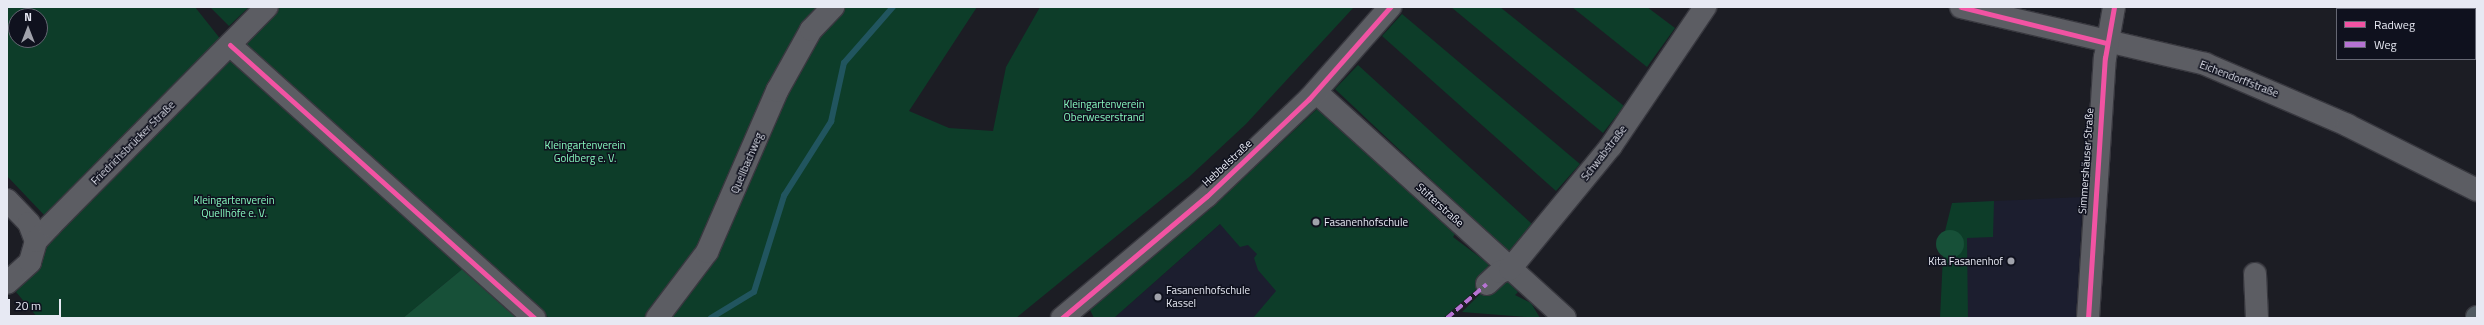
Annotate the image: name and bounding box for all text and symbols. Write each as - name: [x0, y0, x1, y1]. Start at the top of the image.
- north arrow: [8, 8, 48, 48]
- legend: [2336, 8, 2476, 60]
- text: N: [24, 9, 32, 25]
- text: Radweg: [2374, 15, 2415, 34]
- text: Weg: [2374, 35, 2397, 54]
- street label: Eichendorffstraße: [2198, 58, 2280, 100]
- street label: Friedrichsbrücker Straße: [88, 98, 178, 188]
- park label: Kleingartenverein Oberweserstrand: [1063, 98, 1145, 124]
- street label: Simmershäuser Straße: [2076, 108, 2096, 214]
- street label: Schwabstraße: [1578, 123, 1630, 183]
- street label: Quellbachweg: [728, 130, 766, 196]
- street label: Hebbelstraße: [1200, 137, 1254, 189]
- park label: Kleingartenverein Goldberg e. V.: [544, 139, 626, 165]
- street label: Stifterstraße: [1414, 180, 1466, 230]
- park label: Kleingartenverein Quellhöfe e. V.: [193, 194, 275, 220]
- place label: Fasanenhofschule: [1324, 215, 1408, 229]
- marker: Fasanenhofschule: [1311, 217, 1321, 227]
- place label: Kita Fasanenhof: [1928, 254, 2003, 268]
- marker: Kita Fasanenhof: [2006, 256, 2016, 266]
- place label: Fasanenhofschule Kassel: [1166, 284, 1250, 310]
- scale bar: [10, 291, 63, 317]
- marker: Fasanenhofschule Kassel: [1153, 292, 1163, 302]
- text: 20 m: [15, 296, 41, 315]

